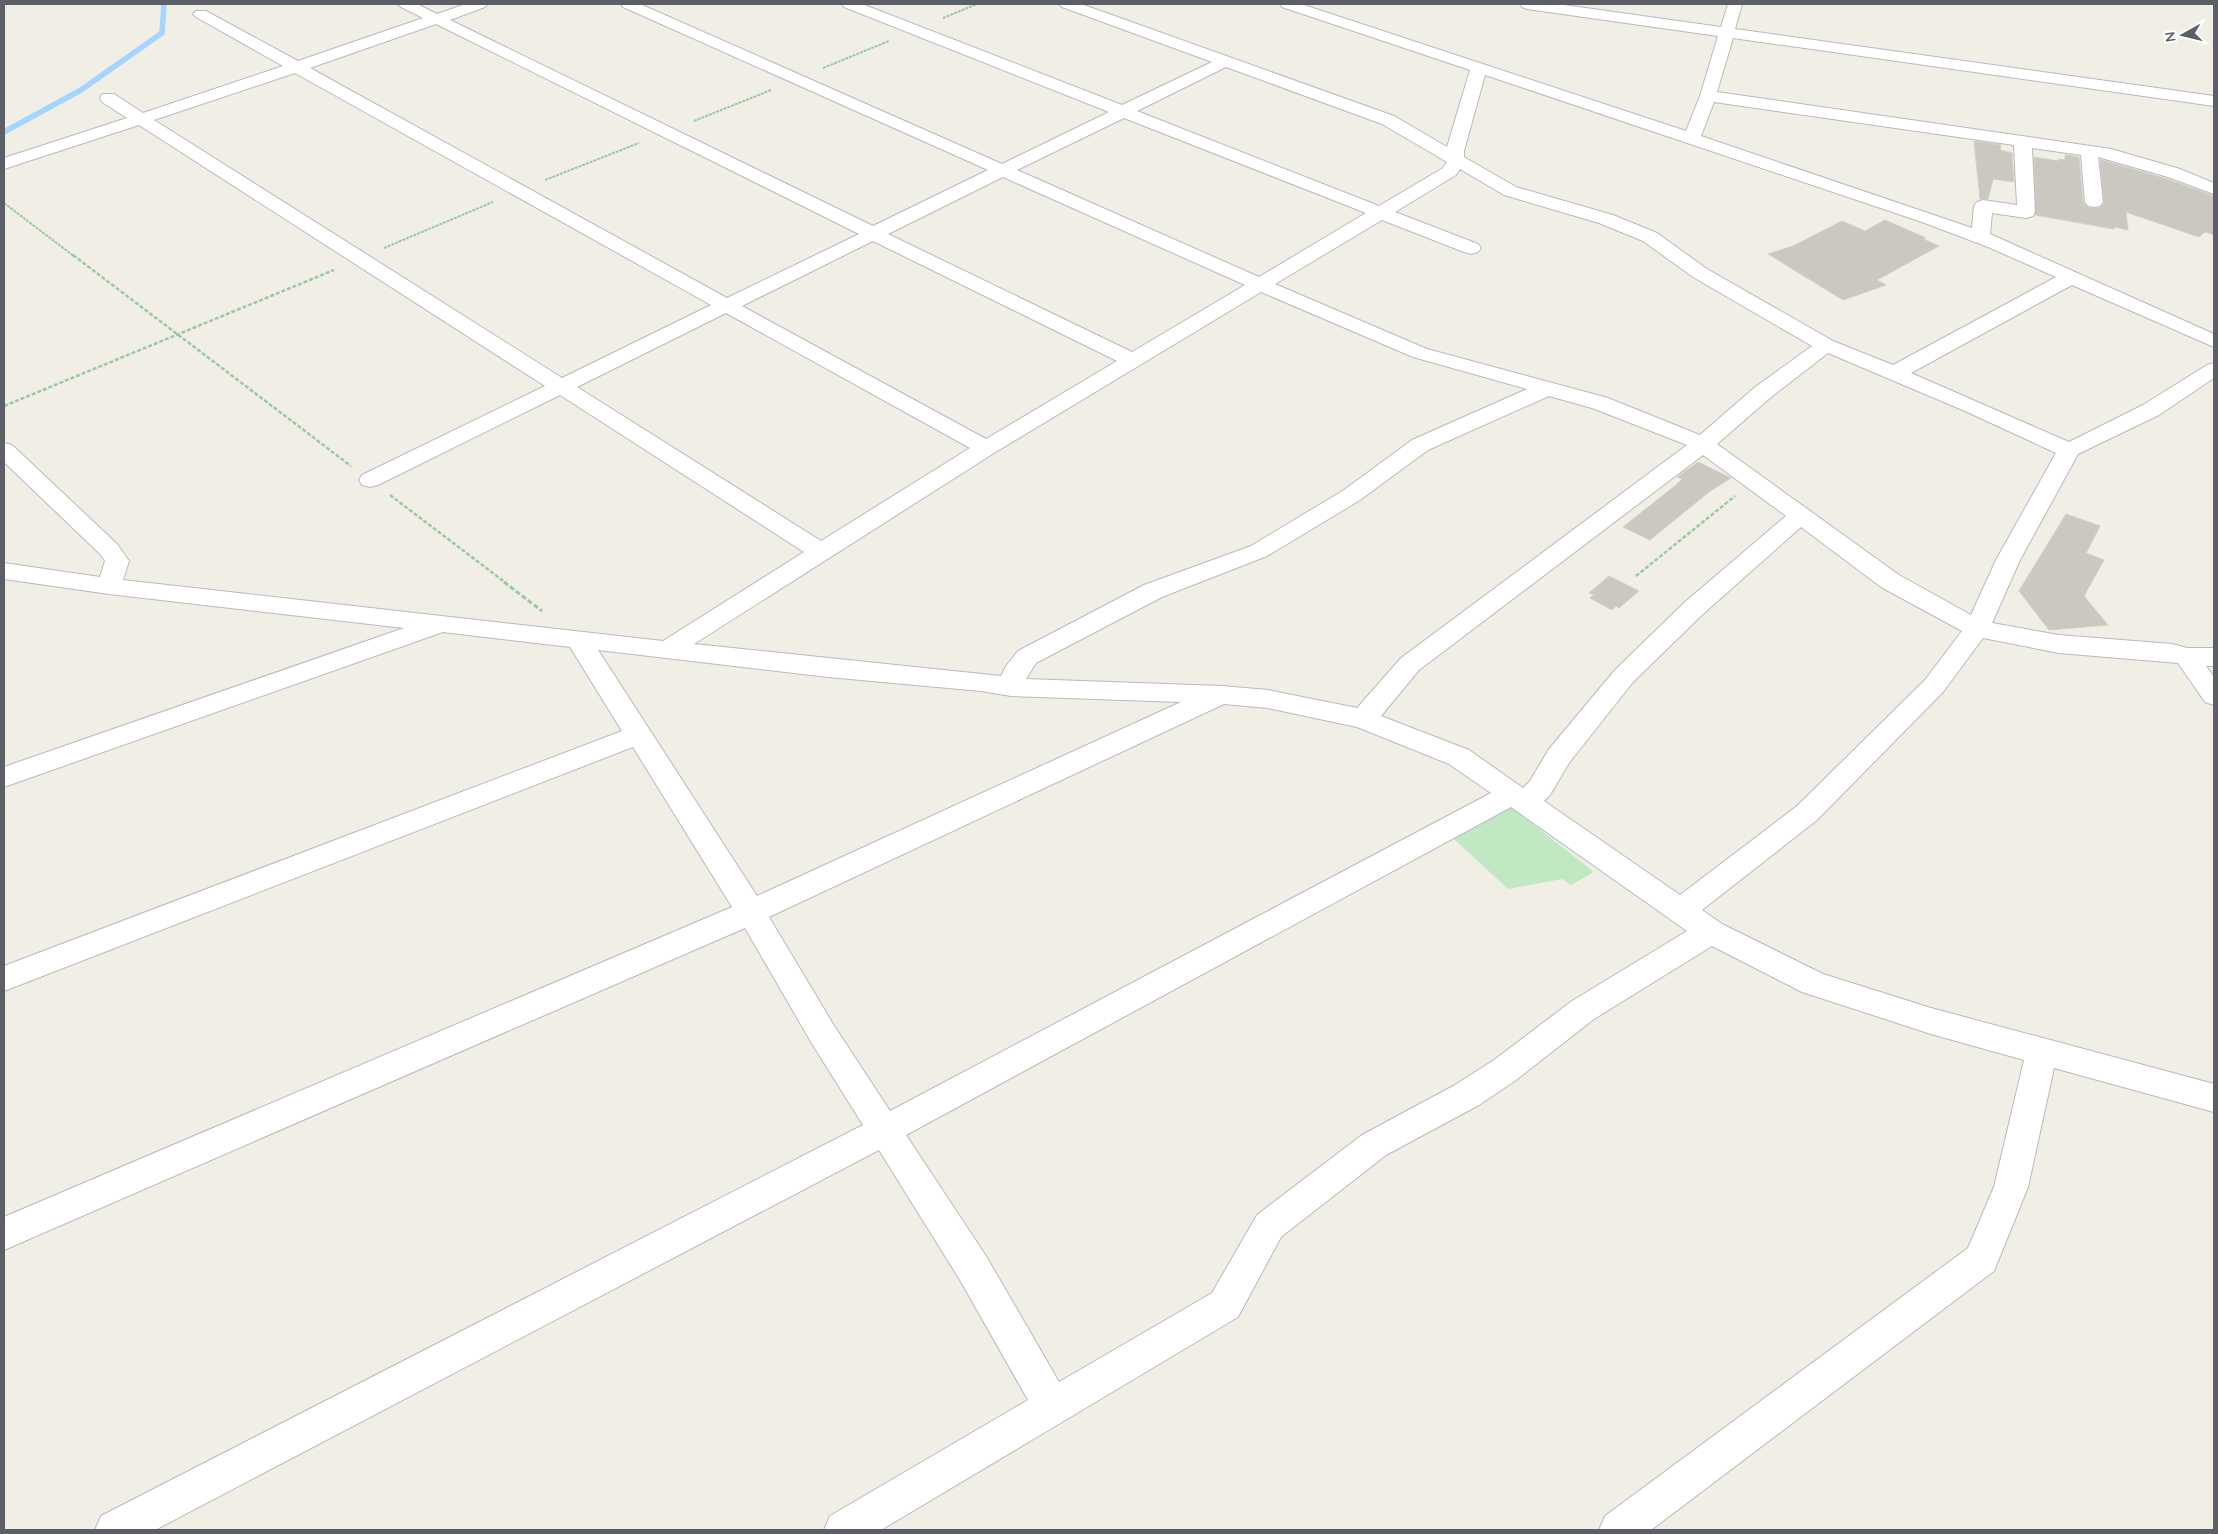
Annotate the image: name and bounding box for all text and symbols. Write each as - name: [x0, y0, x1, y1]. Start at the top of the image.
- north arrow: [2158, 10, 2208, 60]
- text: N: [2160, 30, 2180, 43]

